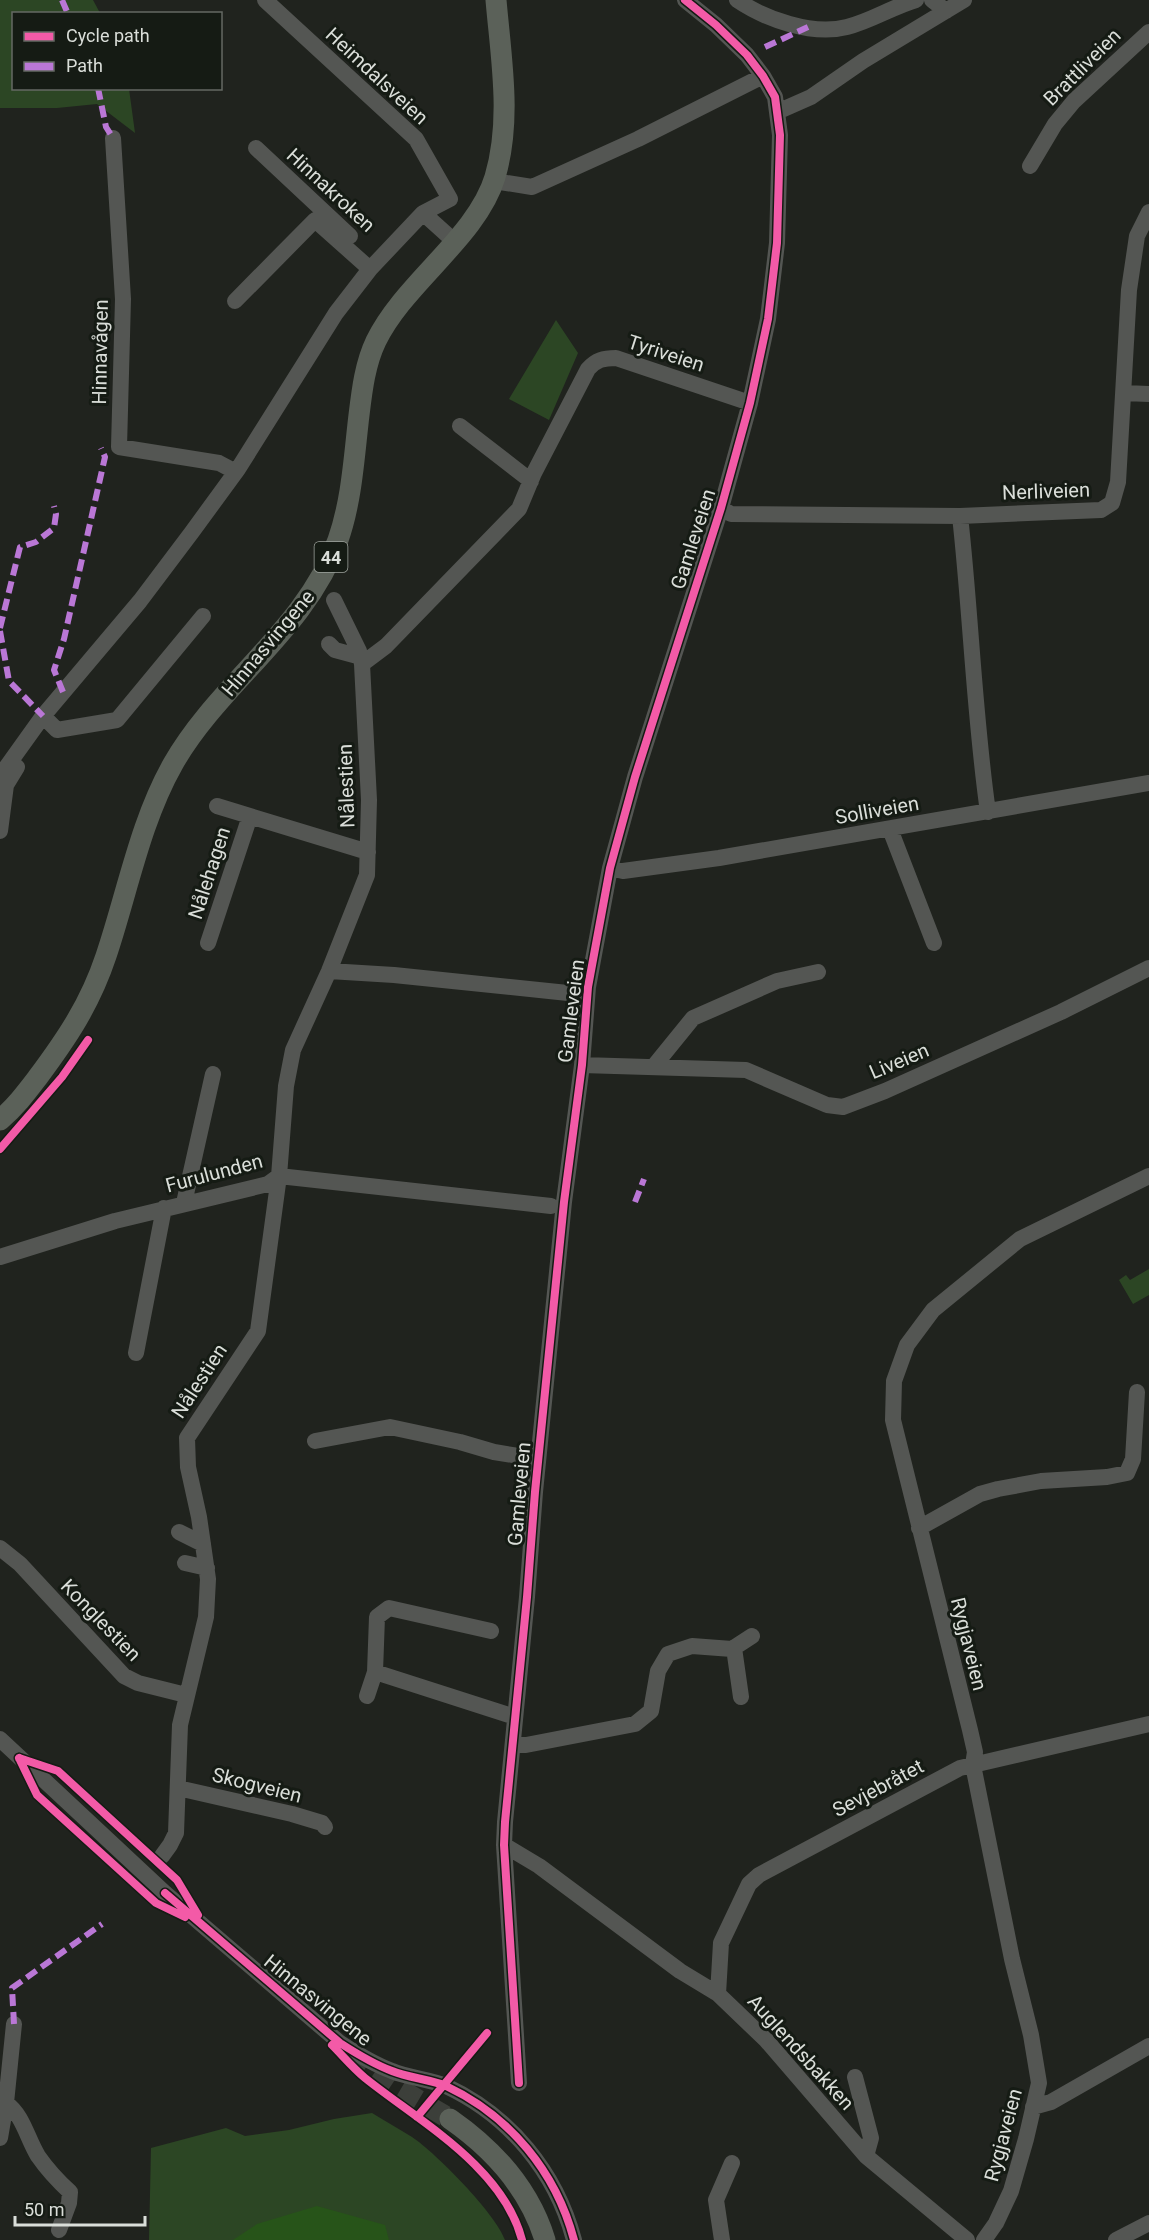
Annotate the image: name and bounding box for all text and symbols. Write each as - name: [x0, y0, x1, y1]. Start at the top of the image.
- legend: [12, 12, 222, 90]
- street label: Heimdalsveien: [321, 22, 433, 130]
- street label: Brattliveien: [1038, 23, 1126, 111]
- text: Cycle path: [66, 25, 150, 46]
- text: Path: [66, 55, 103, 76]
- street label: Hinnakroken: [282, 143, 380, 237]
- street label: Hinnavågen: [87, 299, 113, 405]
- street label: Tyriveien: [625, 329, 707, 377]
- street label: Nerliveien: [1002, 477, 1090, 505]
- street label: Gamleveien: [666, 486, 720, 592]
- road number: 44: [314, 542, 348, 572]
- street label: Hinnasvingene: [217, 585, 319, 701]
- street label: Nålestien: [333, 744, 359, 828]
- street label: Solliveien: [833, 791, 921, 829]
- street label: Nålehagen: [183, 824, 235, 922]
- street label: Gamleveien: [553, 958, 589, 1064]
- street label: Liveien: [866, 1038, 932, 1084]
- street label: Furulunden: [163, 1149, 265, 1197]
- street label: Nålestien: [166, 1339, 232, 1423]
- street label: Gamleveien: [503, 1441, 535, 1547]
- street label: Konglestien: [56, 1574, 146, 1666]
- street label: Rygjaveien: [946, 1595, 992, 1693]
- street label: Sevjebråtet: [828, 1754, 928, 1822]
- street label: Skogveien: [210, 1762, 304, 1808]
- street label: Hinnasvingene: [259, 1949, 377, 2051]
- street label: Auglendsbakken: [743, 1989, 859, 2115]
- street label: Rygjaveien: [979, 2086, 1027, 2184]
- scale bar: [15, 2189, 146, 2227]
- text: 50 m: [24, 2199, 64, 2220]

